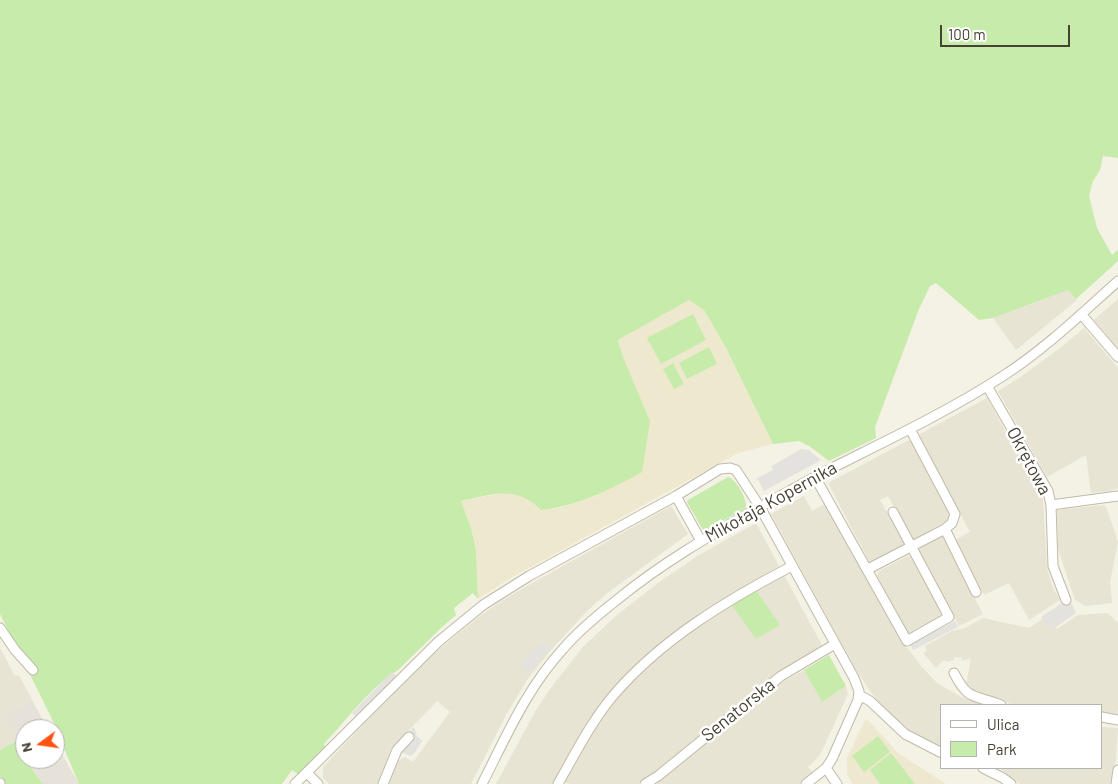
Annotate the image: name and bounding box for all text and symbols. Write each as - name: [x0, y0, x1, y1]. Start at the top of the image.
- scale bar: [943, 15, 1073, 47]
- text: 100 m: [948, 25, 986, 43]
- street label: Okrętowa: [1002, 423, 1056, 499]
- street label: Mikołaja Kopernika: [701, 457, 841, 547]
- street label: Senatorska: [697, 674, 779, 746]
- legend: [940, 704, 1103, 769]
- text: Ulica: [987, 715, 1019, 733]
- north arrow: [15, 719, 65, 769]
- text: Park: [987, 740, 1016, 758]
- text: N: [17, 741, 35, 754]

